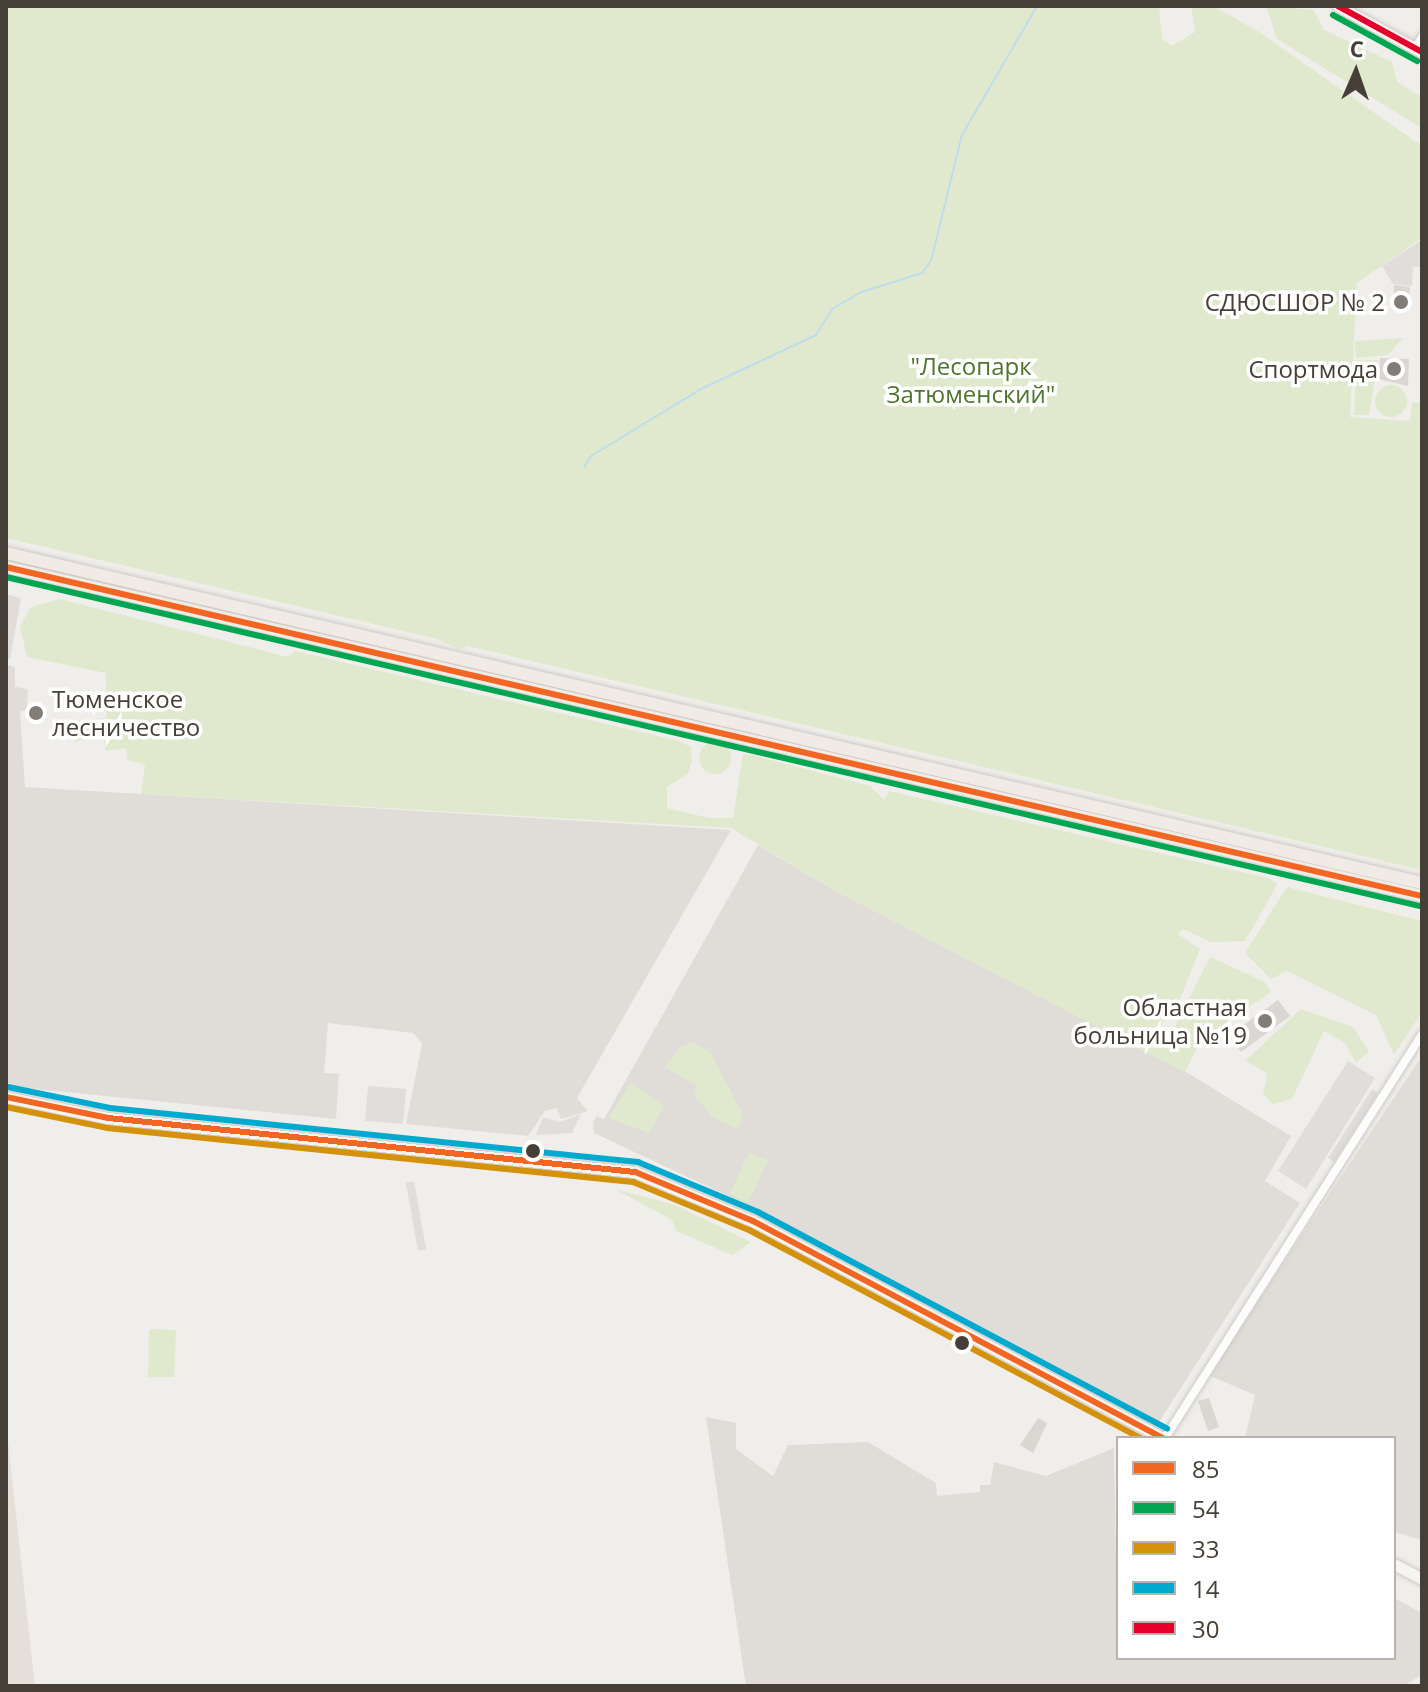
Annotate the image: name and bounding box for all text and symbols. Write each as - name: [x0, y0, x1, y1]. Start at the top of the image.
- north arrow: [1316, 32, 1396, 112]
- text: С: [1349, 33, 1364, 63]
- place label: СДЮСШОР № 2: [1205, 288, 1385, 316]
- marker: СДЮСШОР № 2: [1392, 293, 1410, 311]
- park label: "Лесопарк Затюменский": [887, 352, 1055, 408]
- place label: Спортмода: [1248, 355, 1378, 383]
- marker: Спортмода: [1385, 360, 1403, 378]
- place label: Тюменское лесничество: [52, 685, 200, 741]
- marker: Тюменское лесничество: [27, 704, 45, 722]
- place label: Областная больница №19: [1073, 993, 1247, 1049]
- marker: Областная больница №19: [1254, 1010, 1276, 1032]
- unlabelled marker: [525, 1143, 541, 1159]
- unlabelled marker: [954, 1335, 970, 1351]
- legend: [1116, 1436, 1396, 1660]
- text: 85: [1192, 1452, 1219, 1485]
- text: 54: [1192, 1492, 1219, 1525]
- text: 33: [1192, 1532, 1219, 1565]
- text: 14: [1192, 1572, 1219, 1605]
- text: 30: [1192, 1612, 1219, 1645]

